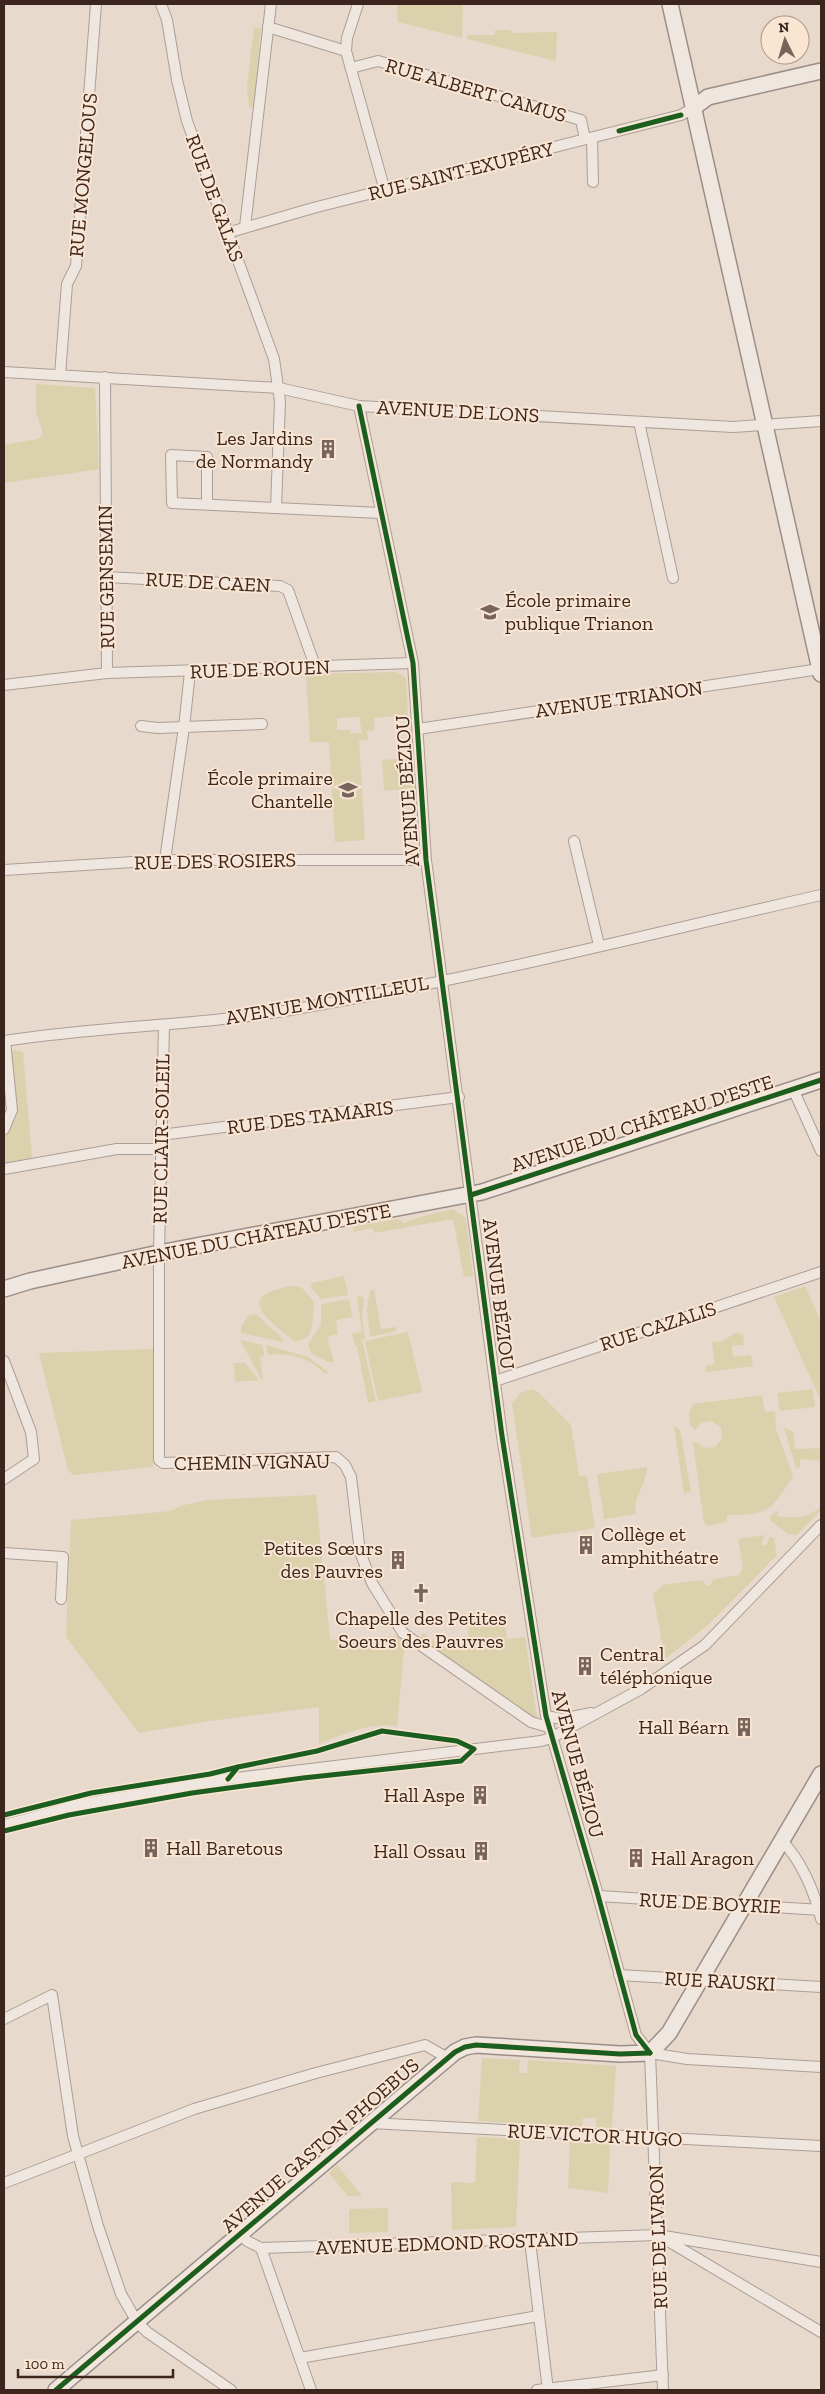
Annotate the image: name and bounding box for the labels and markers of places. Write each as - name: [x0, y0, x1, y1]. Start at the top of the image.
- place label: Les Jardins de Normandy: [196, 426, 314, 473]
- building icon: Les Jardins de Normandy: [317, 438, 339, 460]
- place label: École primaire publique Trianon: [505, 588, 654, 635]
- school or university icon: École primaire publique Trianon: [479, 601, 501, 623]
- place label: École primaire Chantelle: [207, 766, 333, 813]
- school or university icon: École primaire Chantelle: [337, 779, 359, 801]
- place label: Collège et amphithéatre: [601, 1522, 719, 1569]
- building icon: Collège et amphithéatre: [575, 1534, 597, 1556]
- place label: Petites Sœurs des Pauvres: [264, 1536, 383, 1583]
- building icon: Petites Sœurs des Pauvres: [387, 1549, 409, 1571]
- church icon: Chapelle des Petites Soeurs des Pauvres: [410, 1582, 432, 1604]
- place label: Chapelle des Petites Soeurs des Pauvres: [335, 1606, 507, 1653]
- place label: Central téléphonique: [600, 1642, 712, 1689]
- building icon: Central téléphonique: [574, 1655, 596, 1677]
- place label: Hall Béarn: [638, 1715, 730, 1739]
- building icon: Hall Béarn: [733, 1716, 755, 1738]
- place label: Hall Aspe: [384, 1783, 465, 1807]
- building icon: Hall Aspe: [469, 1784, 491, 1806]
- place label: Hall Baretous: [166, 1836, 283, 1860]
- building icon: Hall Baretous: [140, 1837, 162, 1859]
- place label: Hall Ossau: [373, 1839, 466, 1863]
- building icon: Hall Ossau: [470, 1840, 492, 1862]
- place label: Hall Aragon: [651, 1846, 754, 1870]
- building icon: Hall Aragon: [625, 1847, 647, 1869]

